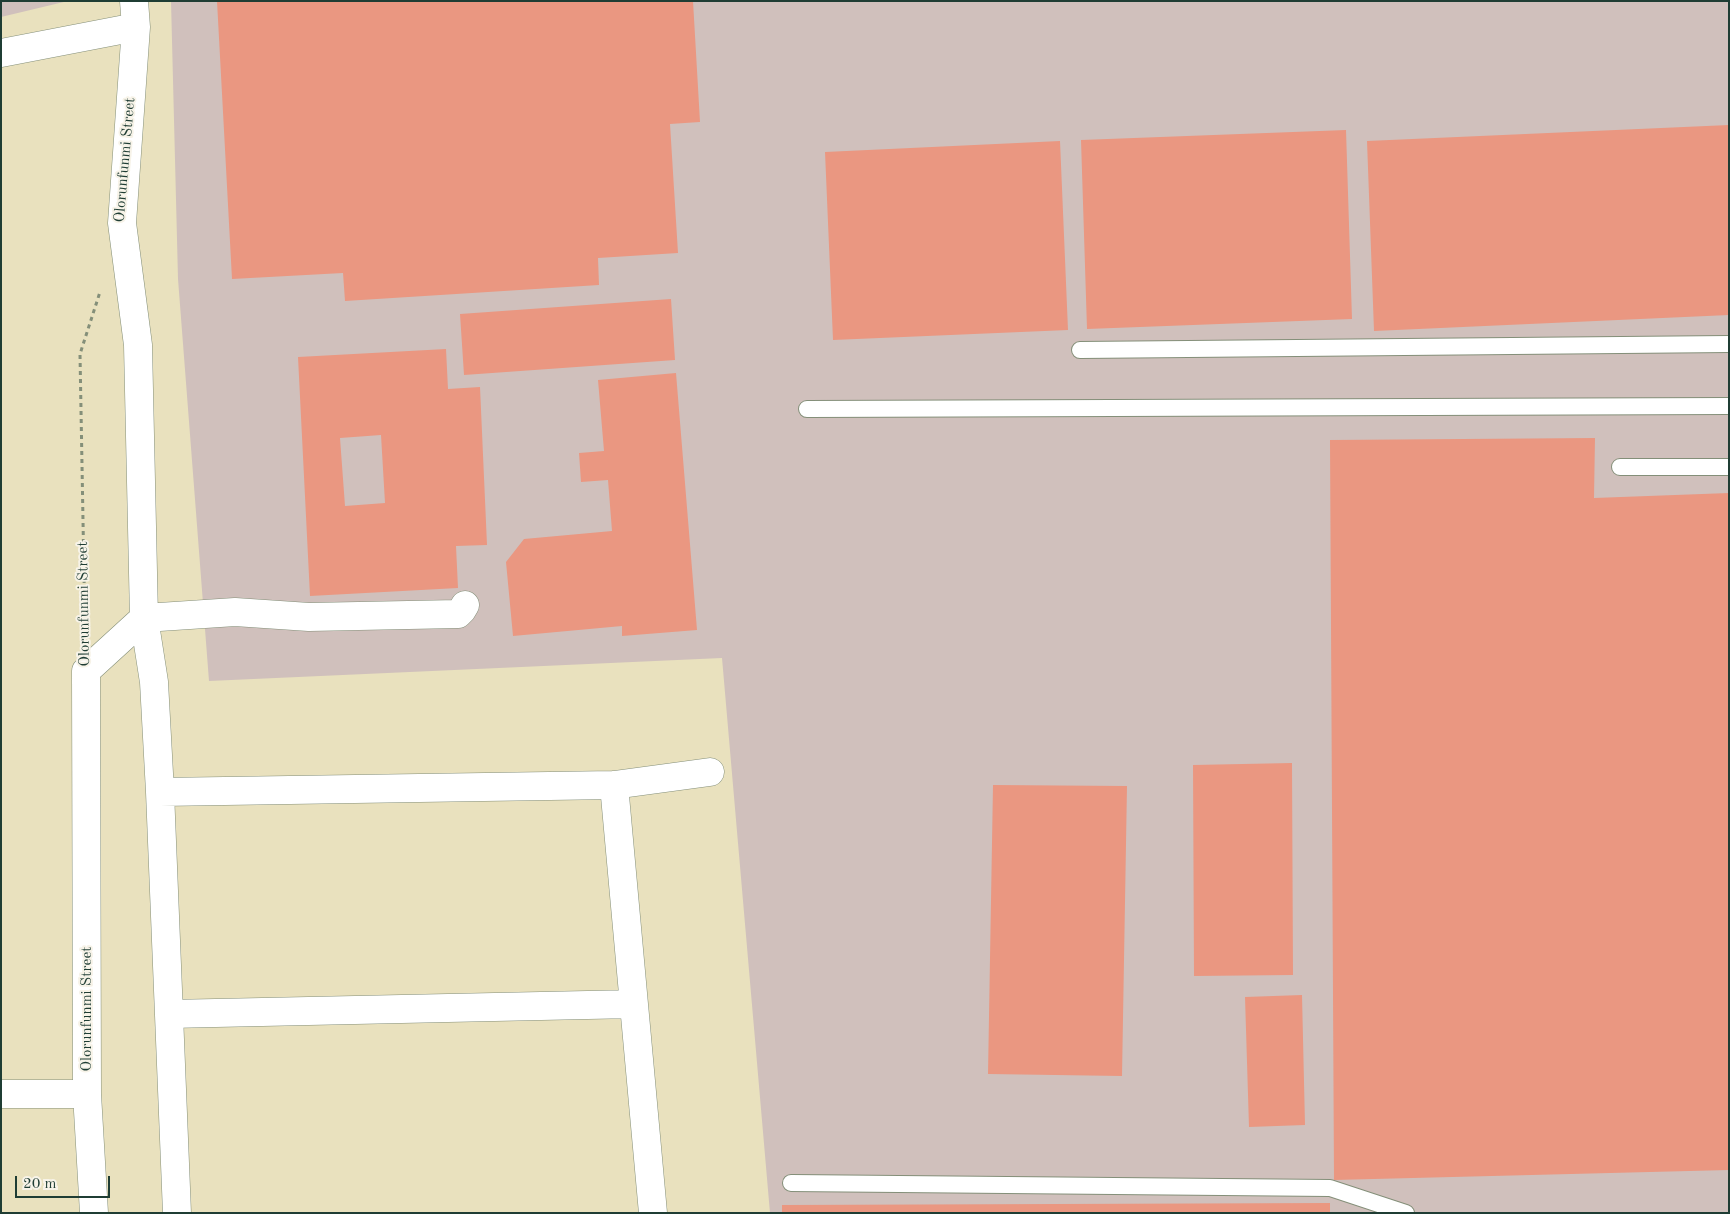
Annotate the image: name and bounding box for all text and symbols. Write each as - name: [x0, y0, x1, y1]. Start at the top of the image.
- street label: Olorunfunmi Street: [111, 97, 139, 223]
- street label: Olorunfunmi Street: [74, 541, 94, 667]
- street label: Olorunfunmi Street: [78, 946, 96, 1072]
- scale bar: [18, 1166, 112, 1198]
- text: 20 m: [23, 1177, 57, 1192]

